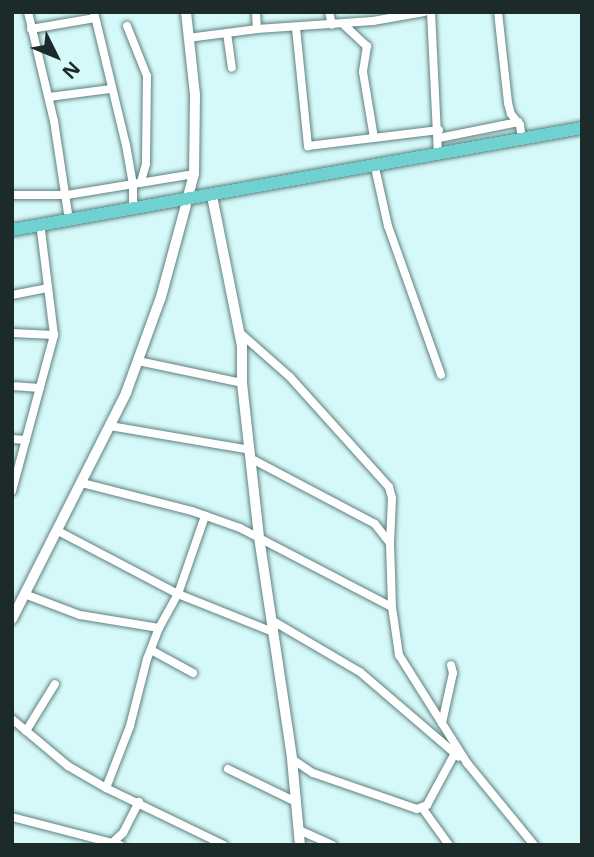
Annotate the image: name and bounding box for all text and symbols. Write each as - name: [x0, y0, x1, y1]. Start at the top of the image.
- north arrow: [21, 21, 91, 91]
- text: N: [57, 56, 86, 85]

